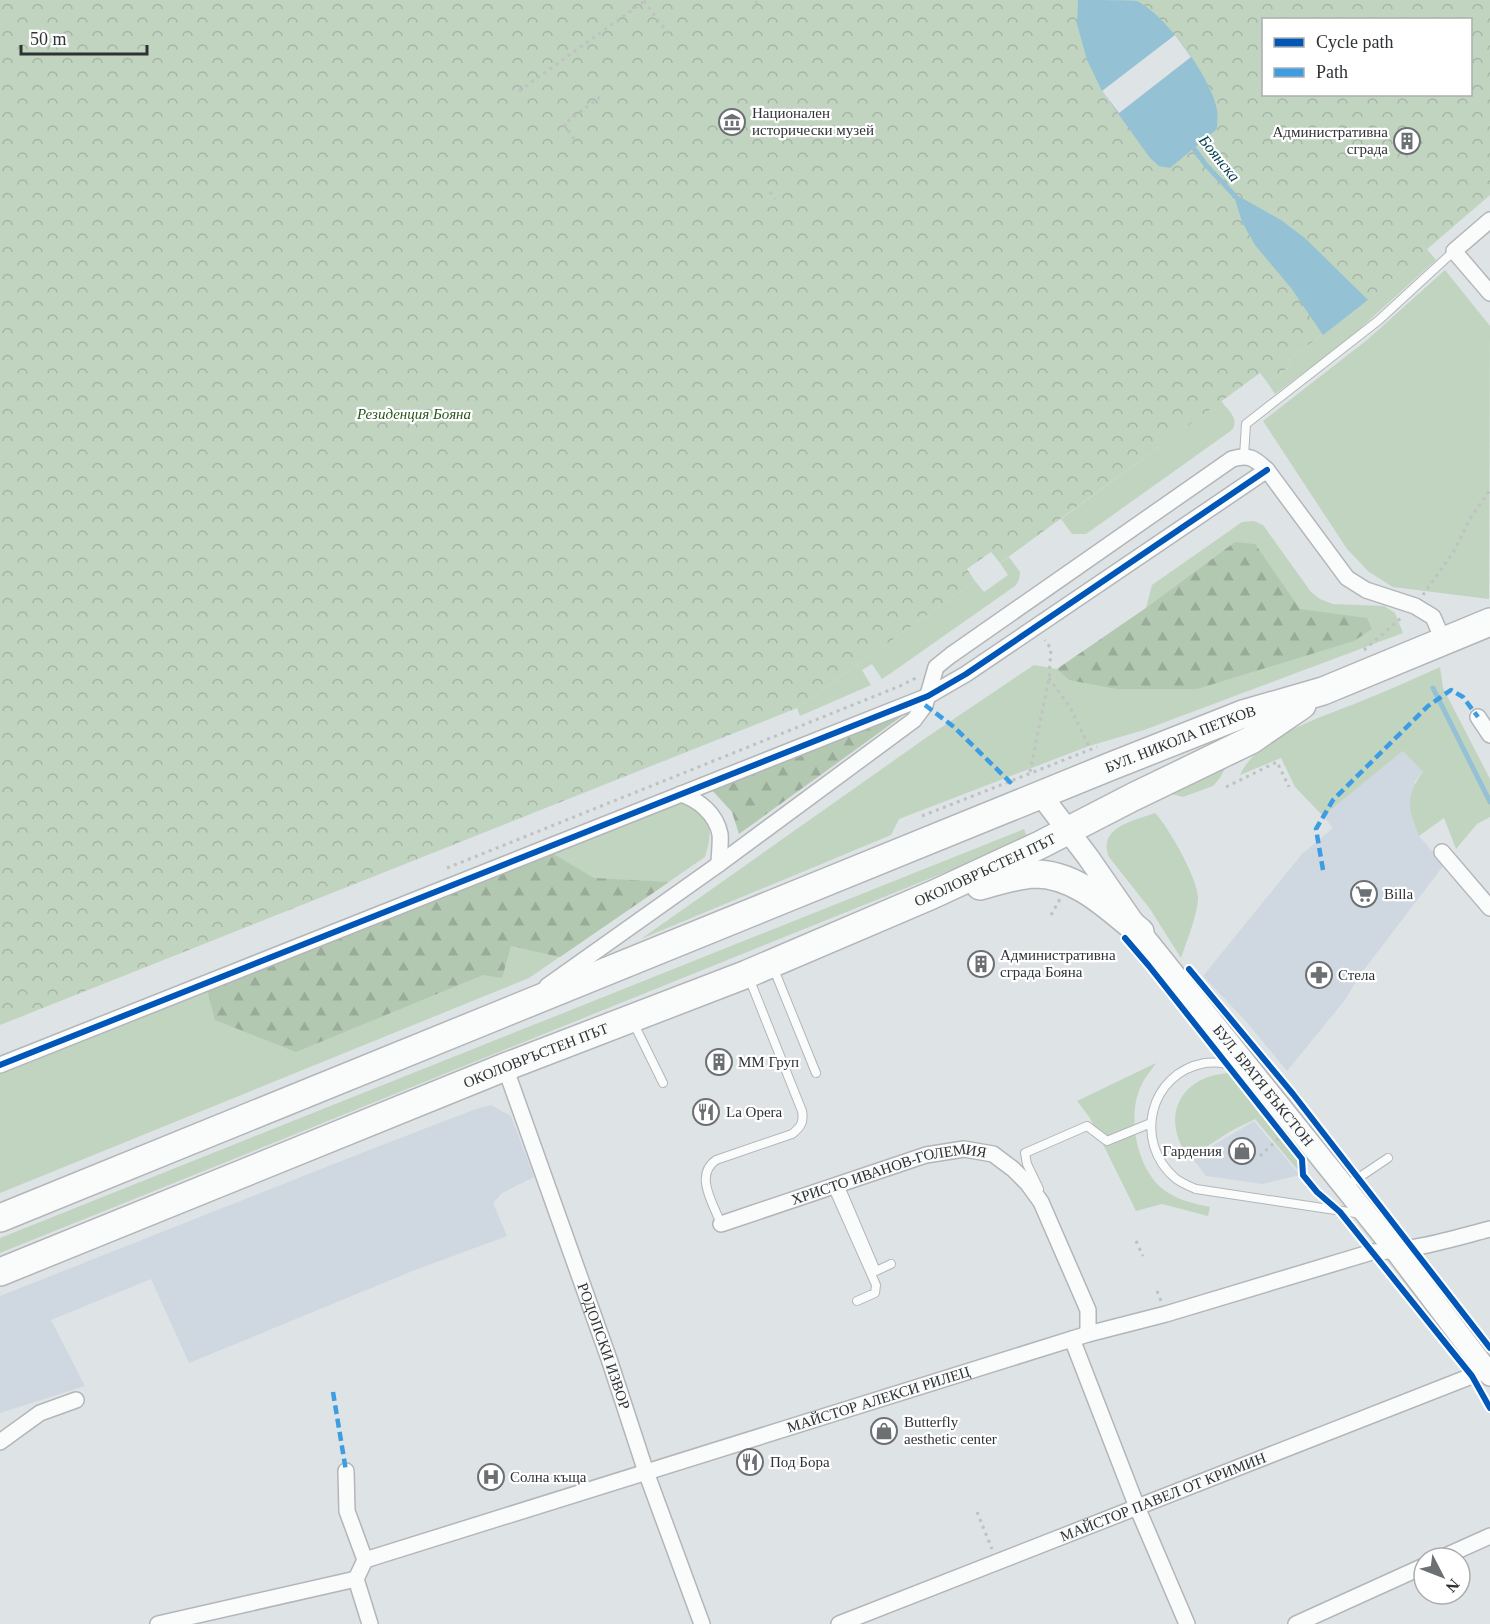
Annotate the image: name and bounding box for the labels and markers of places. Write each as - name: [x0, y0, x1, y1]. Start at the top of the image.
- place label: Национален исторически музей: [752, 105, 874, 138]
- museum icon: Национален исторически музей: [717, 107, 747, 137]
- place label: Административна сграда: [1272, 124, 1388, 157]
- building icon: Административна сграда: [1392, 126, 1422, 156]
- supermarket icon: Billa: [1349, 879, 1379, 909]
- place label: Billa: [1384, 886, 1414, 902]
- place label: Административна сграда Бояна: [1000, 947, 1116, 980]
- building icon: Административна сграда Бояна: [966, 949, 996, 979]
- pharmacy icon: Стела: [1304, 960, 1334, 990]
- place label: Стела: [1338, 967, 1376, 983]
- building icon: ММ Груп: [704, 1047, 734, 1077]
- place label: ММ Груп: [738, 1054, 799, 1070]
- restaurant icon: La Opera: [691, 1097, 721, 1127]
- place label: La Opera: [726, 1104, 783, 1120]
- shop icon: Гардения: [1227, 1136, 1257, 1166]
- place label: Гардения: [1162, 1143, 1222, 1159]
- place label: Butterfly aesthetic center: [904, 1414, 997, 1447]
- shop icon: Butterfly aesthetic center: [869, 1416, 899, 1446]
- restaurant icon: Под Бора: [735, 1447, 765, 1477]
- place label: Под Бора: [770, 1454, 830, 1470]
- hospital icon: Солна къща: [476, 1462, 506, 1492]
- place label: Солна къща: [510, 1469, 587, 1485]

